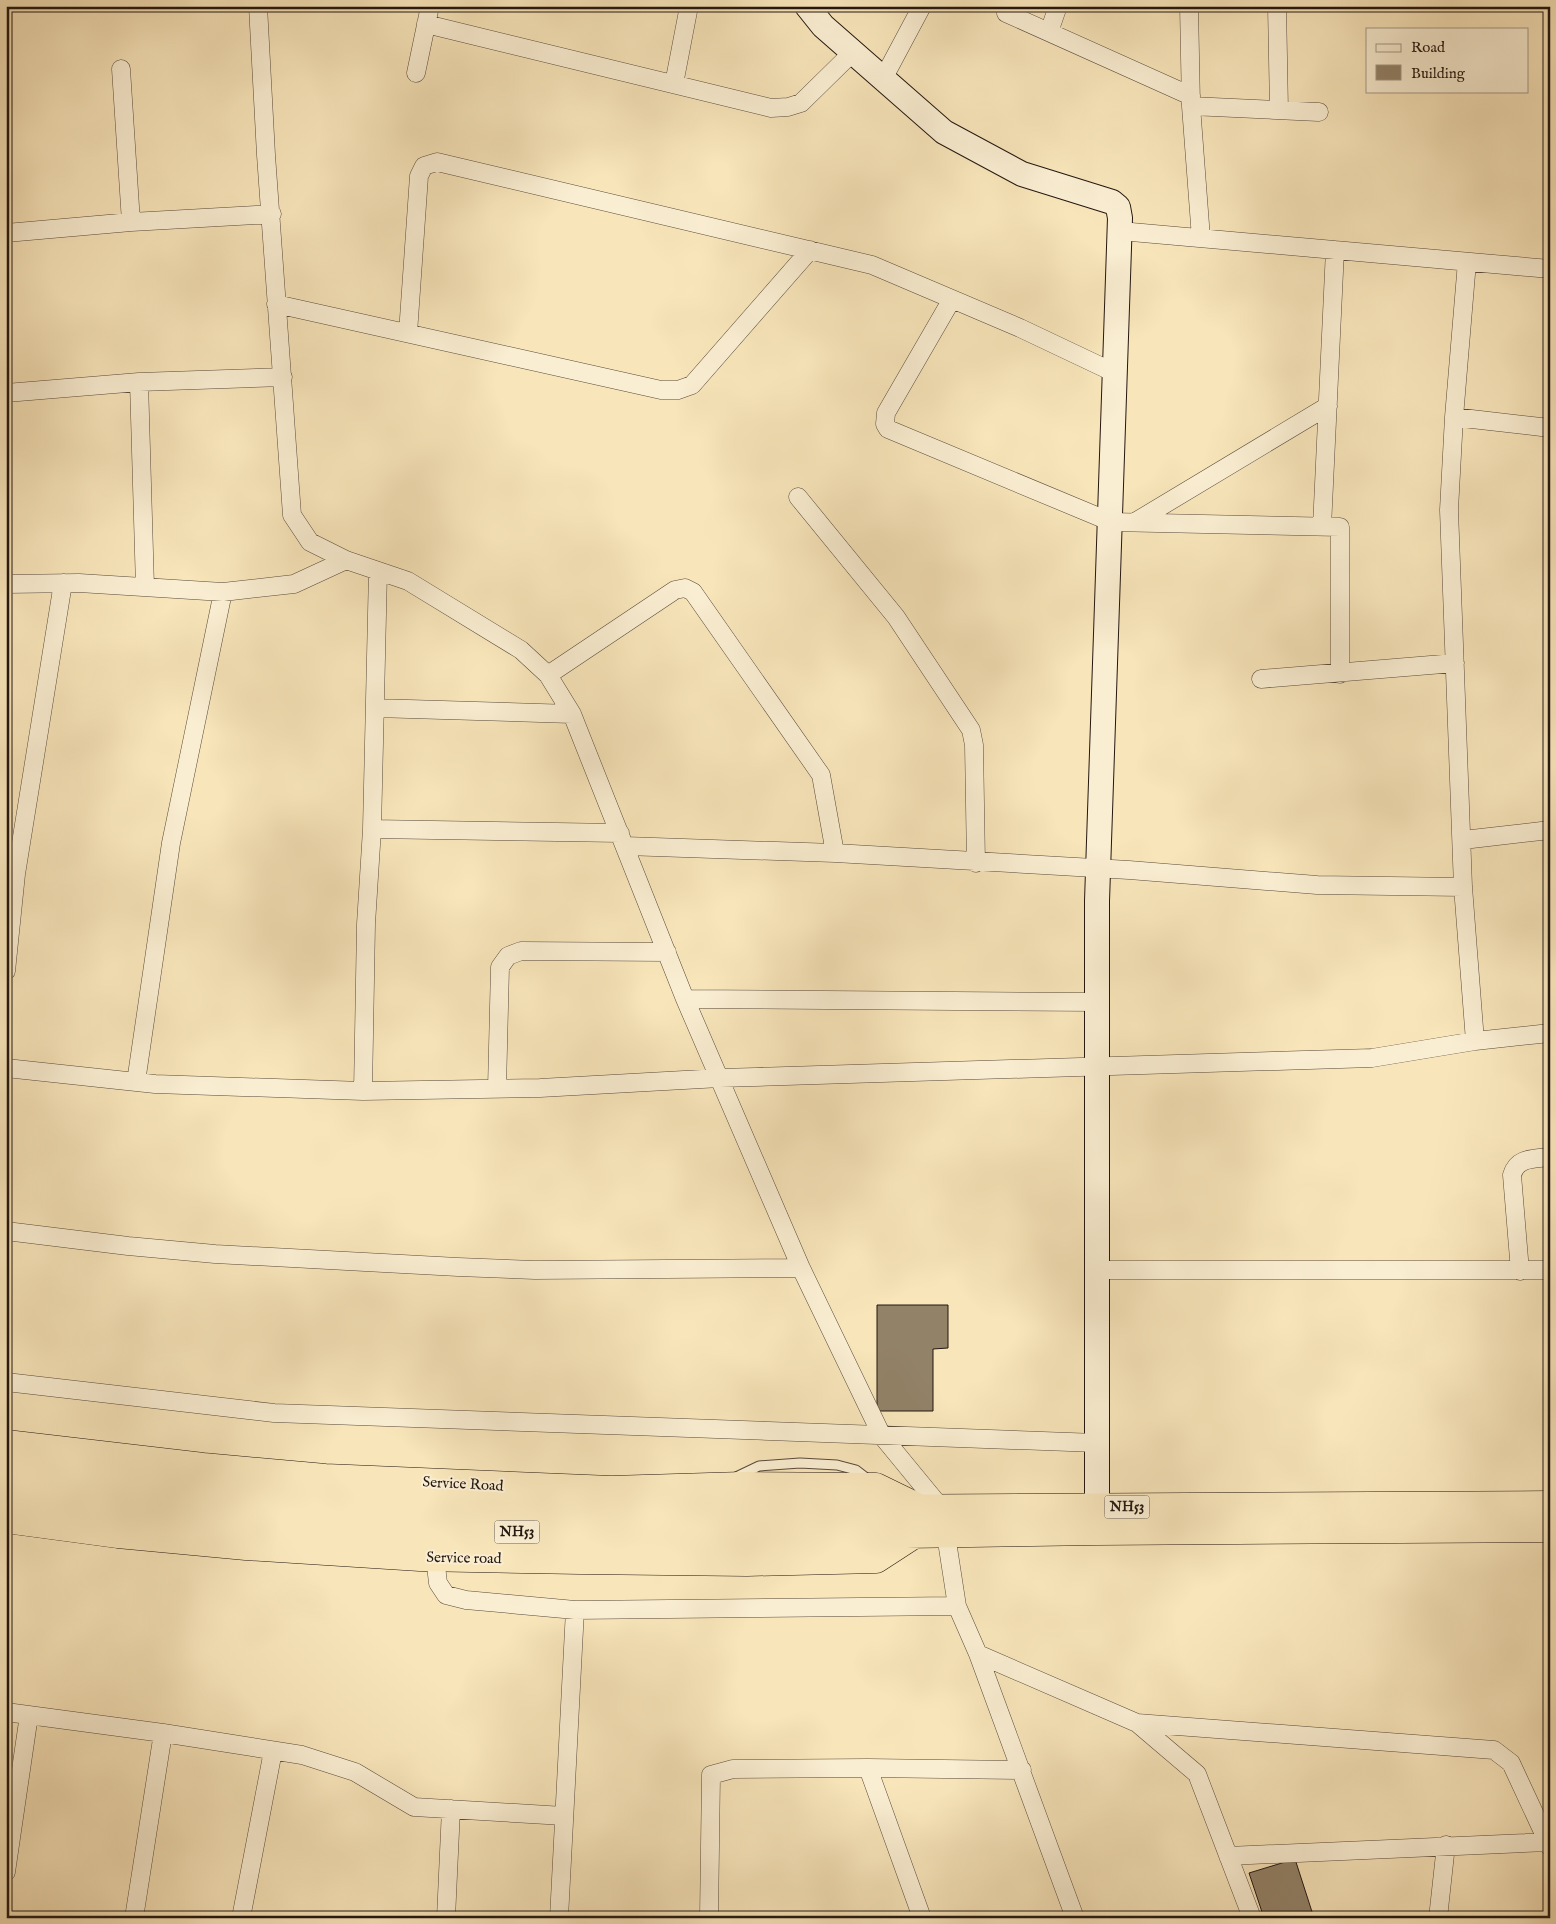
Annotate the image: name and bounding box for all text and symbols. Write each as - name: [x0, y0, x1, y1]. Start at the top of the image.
- legend: [1366, 28, 1528, 92]
- text: Road: [1411, 38, 1446, 57]
- text: Building: [1411, 64, 1466, 83]
- street label: Service Road: [422, 1472, 505, 1496]
- road number: NH53: [1104, 1495, 1150, 1518]
- road number: NH53: [494, 1520, 540, 1544]
- street label: Service road: [426, 1548, 503, 1568]

